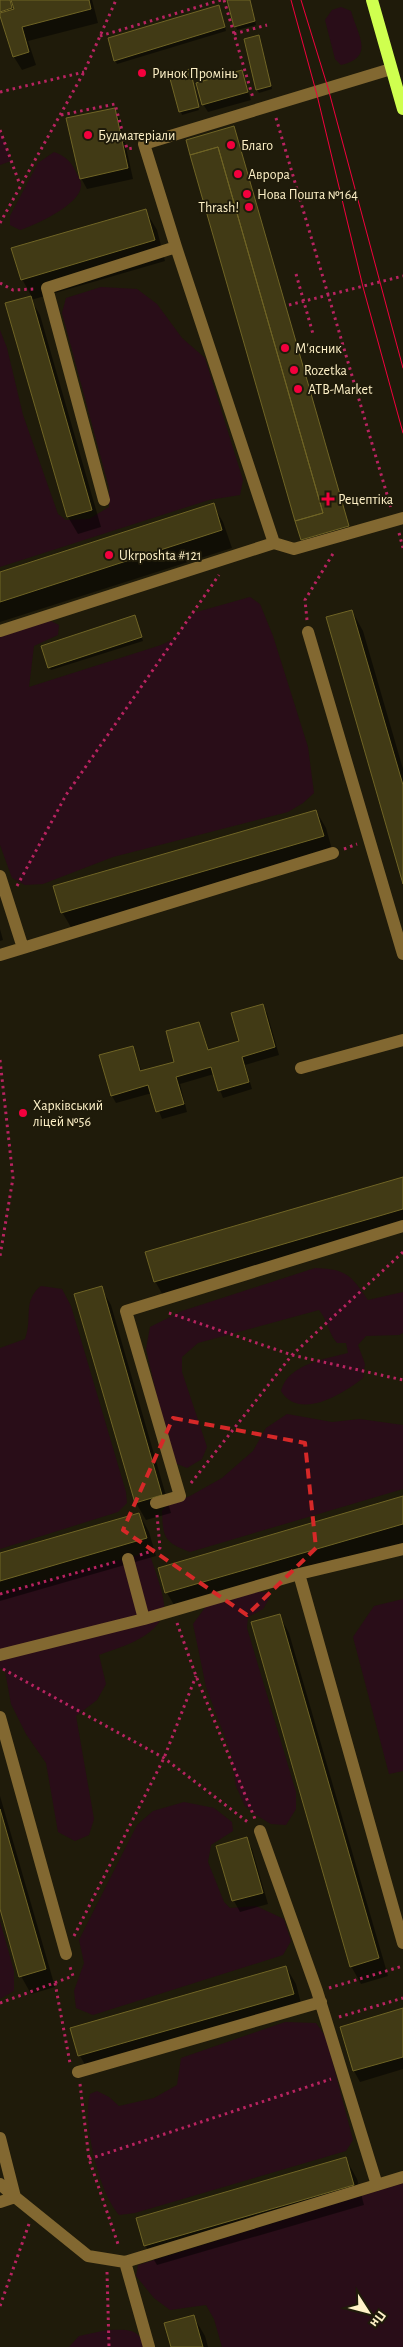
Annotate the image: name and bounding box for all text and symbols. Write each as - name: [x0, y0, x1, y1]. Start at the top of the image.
- marker: Ринок Промінь: [136, 67, 148, 79]
- place label: Ринок Промінь: [152, 67, 238, 81]
- marker: Будматеріали: [82, 129, 94, 141]
- place label: Будматеріали: [98, 129, 175, 143]
- marker: Благо: [225, 139, 237, 151]
- place label: Благо: [241, 139, 273, 153]
- marker: Аврора: [232, 168, 244, 180]
- place label: Аврора: [248, 168, 291, 182]
- marker: Нова Пошта №164: [241, 188, 253, 200]
- place label: Нова Пошта №164: [257, 188, 358, 202]
- place label: Thrash!: [198, 201, 239, 215]
- marker: Thrash!: [243, 201, 255, 213]
- marker: М'ясник: [279, 342, 291, 354]
- place label: М'ясник: [295, 342, 342, 356]
- marker: Rozetka: [288, 364, 300, 376]
- place label: Rozetka: [304, 364, 348, 378]
- marker: ATB-Market: [292, 383, 304, 395]
- place label: ATB-Market: [308, 383, 373, 397]
- marker: Рецептіка: [322, 493, 334, 505]
- place label: Рецептіка: [338, 493, 394, 507]
- marker: Ukrposhta #121: [103, 549, 115, 561]
- place label: Ukrposhta #121: [119, 549, 202, 563]
- place label: Харківський ліцей №56: [33, 1099, 103, 1129]
- marker: Харківський ліцей №56: [17, 1107, 29, 1119]
- north arrow: [343, 2287, 393, 2337]
- text: Пн: [367, 2308, 388, 2330]

